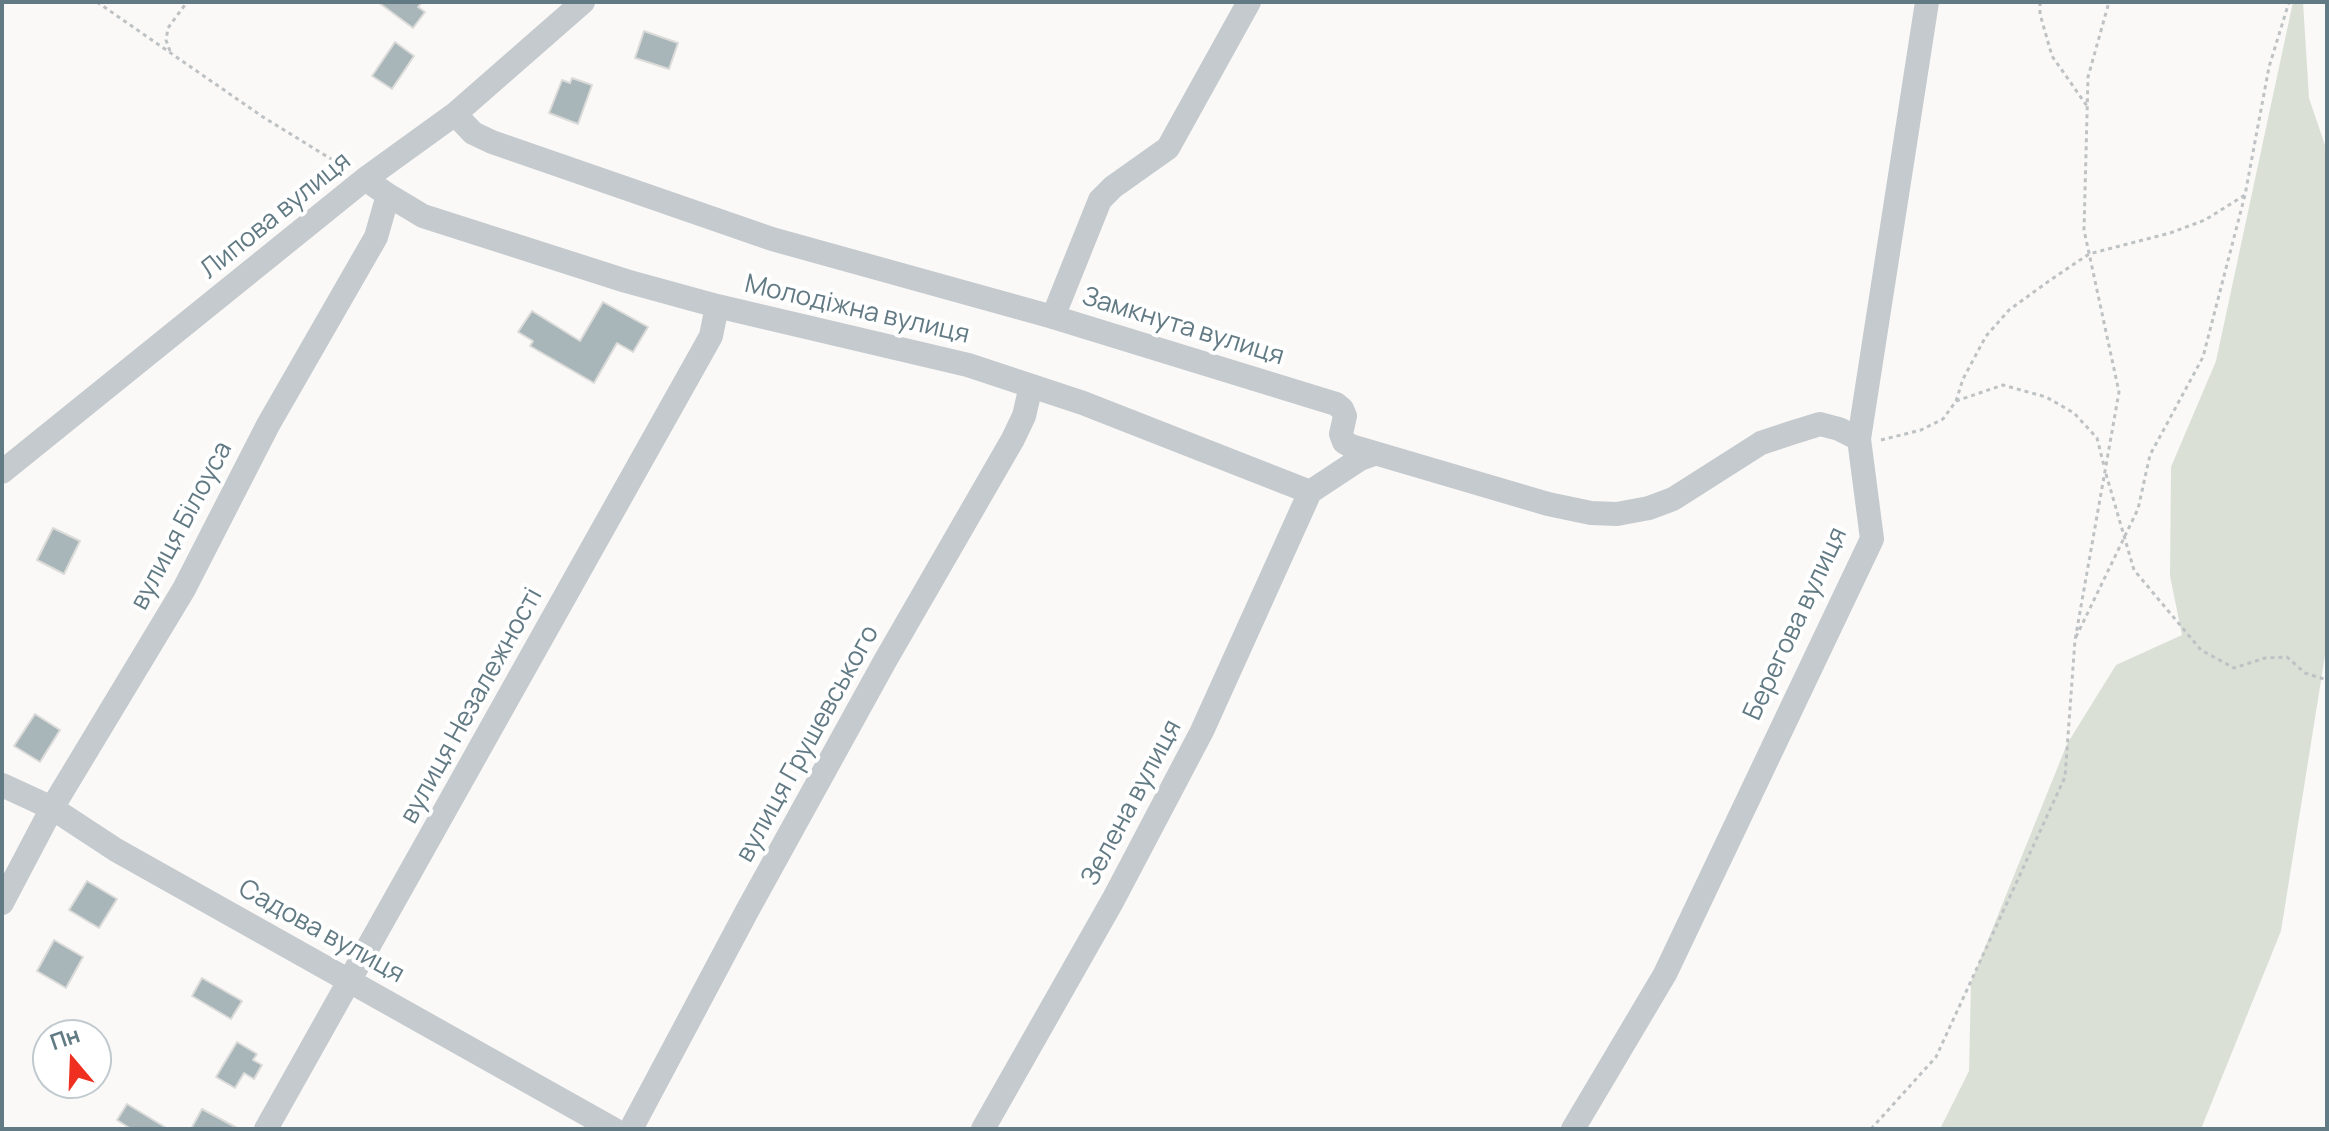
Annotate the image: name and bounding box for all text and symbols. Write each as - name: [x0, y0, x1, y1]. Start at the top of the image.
- street label: Липова вулиця: [195, 146, 357, 286]
- street label: Молодіжна вулиця: [742, 269, 972, 351]
- street label: Замкнута вулиця: [1078, 281, 1288, 373]
- street label: вулиця Білоуса: [125, 437, 239, 615]
- street label: Берегова вулиця: [1738, 522, 1854, 726]
- street label: вулиця Незалежності: [394, 583, 550, 829]
- street label: вулиця Грушевського: [730, 620, 886, 868]
- street label: Зелена вулиця: [1075, 715, 1189, 891]
- street label: Садова вулиця: [233, 874, 409, 990]
- north arrow: [32, 1019, 112, 1099]
- text: Пн: [46, 1019, 84, 1057]

